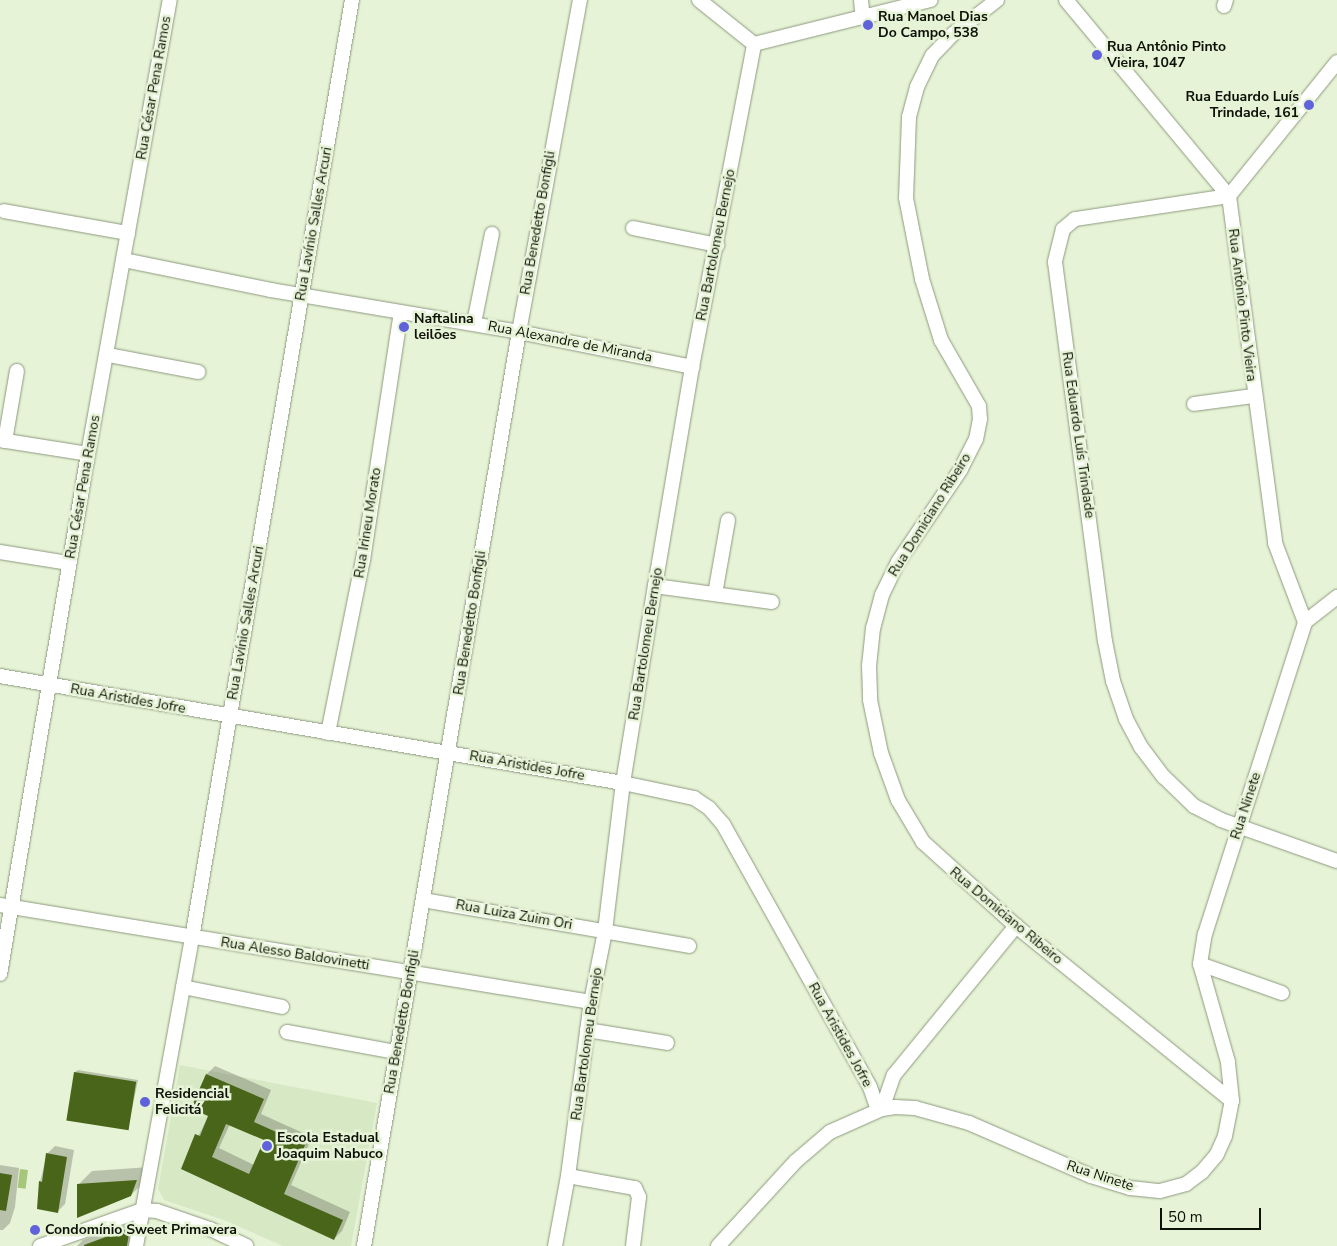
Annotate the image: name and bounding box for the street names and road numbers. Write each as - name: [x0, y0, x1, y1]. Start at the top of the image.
- street label: Rua César Pena Ramos: [133, 15, 175, 161]
- street label: Rua Lavínio Salles Arcuri: [292, 146, 336, 302]
- street label: Rua Benedetto Bonfigli: [517, 150, 559, 296]
- street label: Rua Bartolomeu Bernejo: [693, 168, 739, 322]
- street label: Rua Antônio Pinto Vieira: [1224, 228, 1260, 382]
- street label: Rua Alexandre de Miranda: [486, 318, 654, 366]
- street label: Rua Eduardo Luís Trindade: [1058, 351, 1098, 519]
- street label: Rua César Pena Ramos: [62, 414, 104, 560]
- street label: Rua Domiciano Ribeiro: [885, 450, 975, 580]
- street label: Rua Irineu Morato: [351, 467, 385, 579]
- street label: Rua Lavínio Salles Arcuri: [224, 545, 268, 701]
- street label: Rua Benedetto Bonfigli: [450, 550, 490, 696]
- street label: Rua Bartolomeu Bernejo: [626, 566, 666, 722]
- street label: Rua Aristides Jofre: [69, 681, 187, 717]
- street label: Rua Aristides Jofre: [468, 748, 586, 784]
- street label: Rua Ninete: [1227, 770, 1265, 842]
- street label: Rua Domiciano Ribeiro: [946, 864, 1066, 968]
- street label: Rua Luiza Zuim Ori: [454, 896, 574, 934]
- street label: Rua Alesso Baldovinetti: [219, 934, 371, 974]
- street label: Rua Benedetto Bonfigli: [381, 949, 423, 1095]
- street label: Rua Bartolomeu Bernejo: [568, 966, 606, 1122]
- street label: Rua Aristides Jofre: [804, 980, 876, 1090]
- street label: Rua Ninete: [1064, 1157, 1136, 1195]

